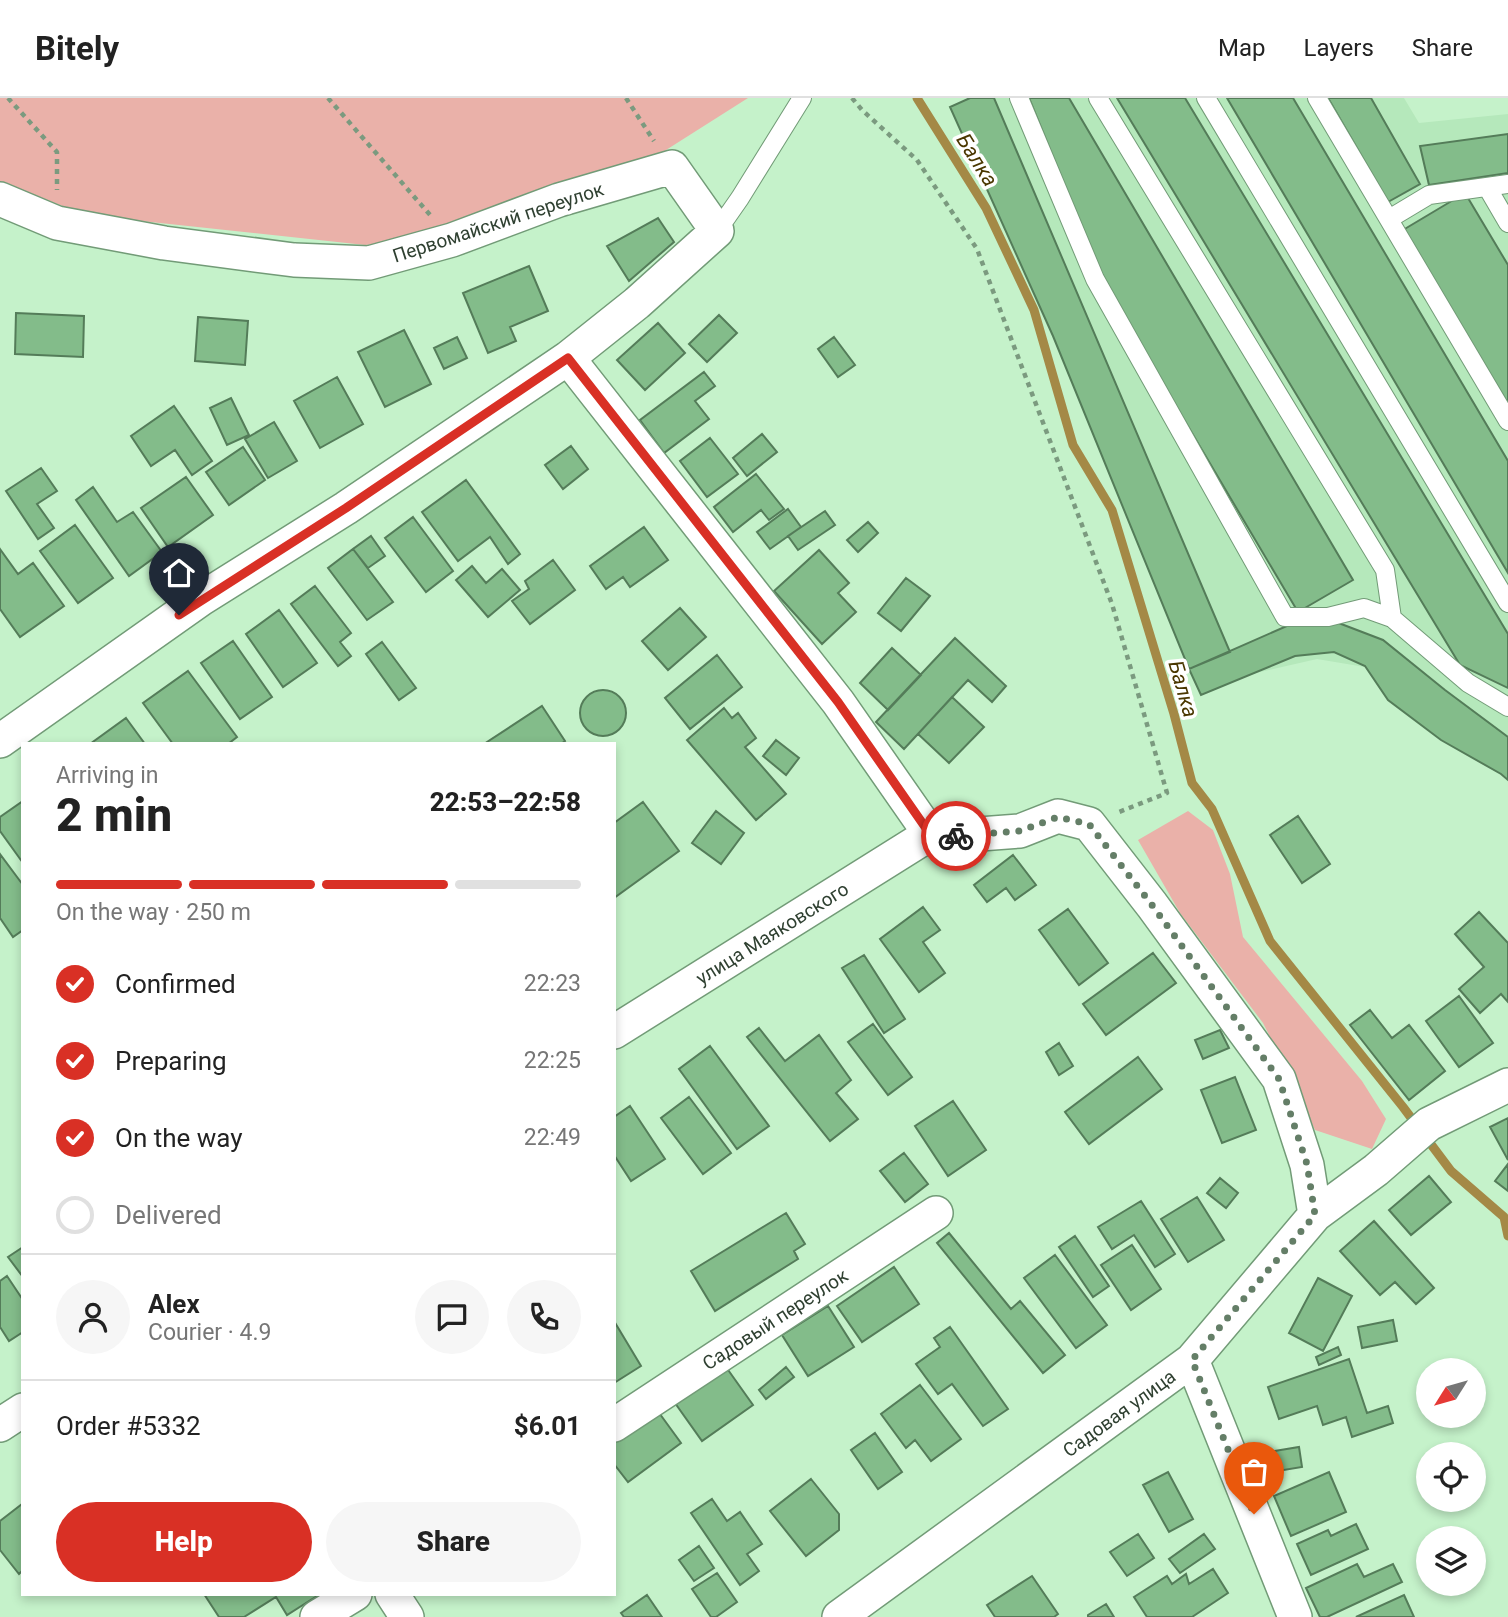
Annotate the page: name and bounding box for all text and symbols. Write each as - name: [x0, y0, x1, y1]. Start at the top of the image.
- text: Bitely: [35, 29, 119, 68]
- text: Map: [1218, 34, 1266, 62]
- text: Layers: [1304, 34, 1374, 62]
- text: Share: [1412, 34, 1473, 62]
- water label: Балка: [951, 129, 1003, 191]
- street label: Первомайский переулок: [390, 177, 607, 268]
- pin: [149, 543, 209, 615]
- icon: home: [160, 554, 198, 592]
- water label: Балка: [1163, 658, 1203, 720]
- text: Arriving in: [56, 762, 159, 789]
- text: 22:53–22:58: [430, 787, 581, 817]
- text: 2 min: [56, 788, 172, 842]
- courier: [921, 801, 991, 871]
- icon: bike: [937, 817, 975, 855]
- street label: улица Маяковского: [692, 877, 853, 990]
- text: On the way · 250 m: [56, 899, 251, 926]
- icon: check: [56, 965, 94, 1003]
- text: Confirmed: [115, 969, 236, 999]
- text: 22:23: [524, 970, 581, 997]
- icon: check: [56, 1042, 94, 1080]
- text: Preparing: [115, 1046, 227, 1076]
- text: 22:25: [524, 1047, 581, 1074]
- icon: check: [56, 1119, 94, 1157]
- text: On the way: [115, 1123, 243, 1153]
- text: 22:49: [524, 1124, 581, 1151]
- text: Delivered: [115, 1200, 222, 1230]
- street label: Садовый переулок: [698, 1263, 853, 1375]
- button: person: [56, 1280, 130, 1354]
- button: chat: [415, 1280, 489, 1354]
- button: phone: [507, 1280, 581, 1354]
- text: Alex: [148, 1289, 200, 1319]
- text: Courier · 4.9: [148, 1319, 271, 1346]
- north arrow: [1416, 1358, 1486, 1428]
- map controls: [1416, 1358, 1486, 1596]
- street label: Садовая улица: [1059, 1365, 1180, 1462]
- text: Order #5332: [56, 1411, 201, 1441]
- text: $6.01: [514, 1411, 581, 1441]
- pin: [1224, 1442, 1284, 1514]
- button: locate: [1416, 1442, 1486, 1512]
- icon: bag: [1235, 1453, 1273, 1491]
- button: Help: [56, 1502, 312, 1582]
- button: Share: [326, 1502, 581, 1582]
- button: layers: [1416, 1526, 1486, 1596]

